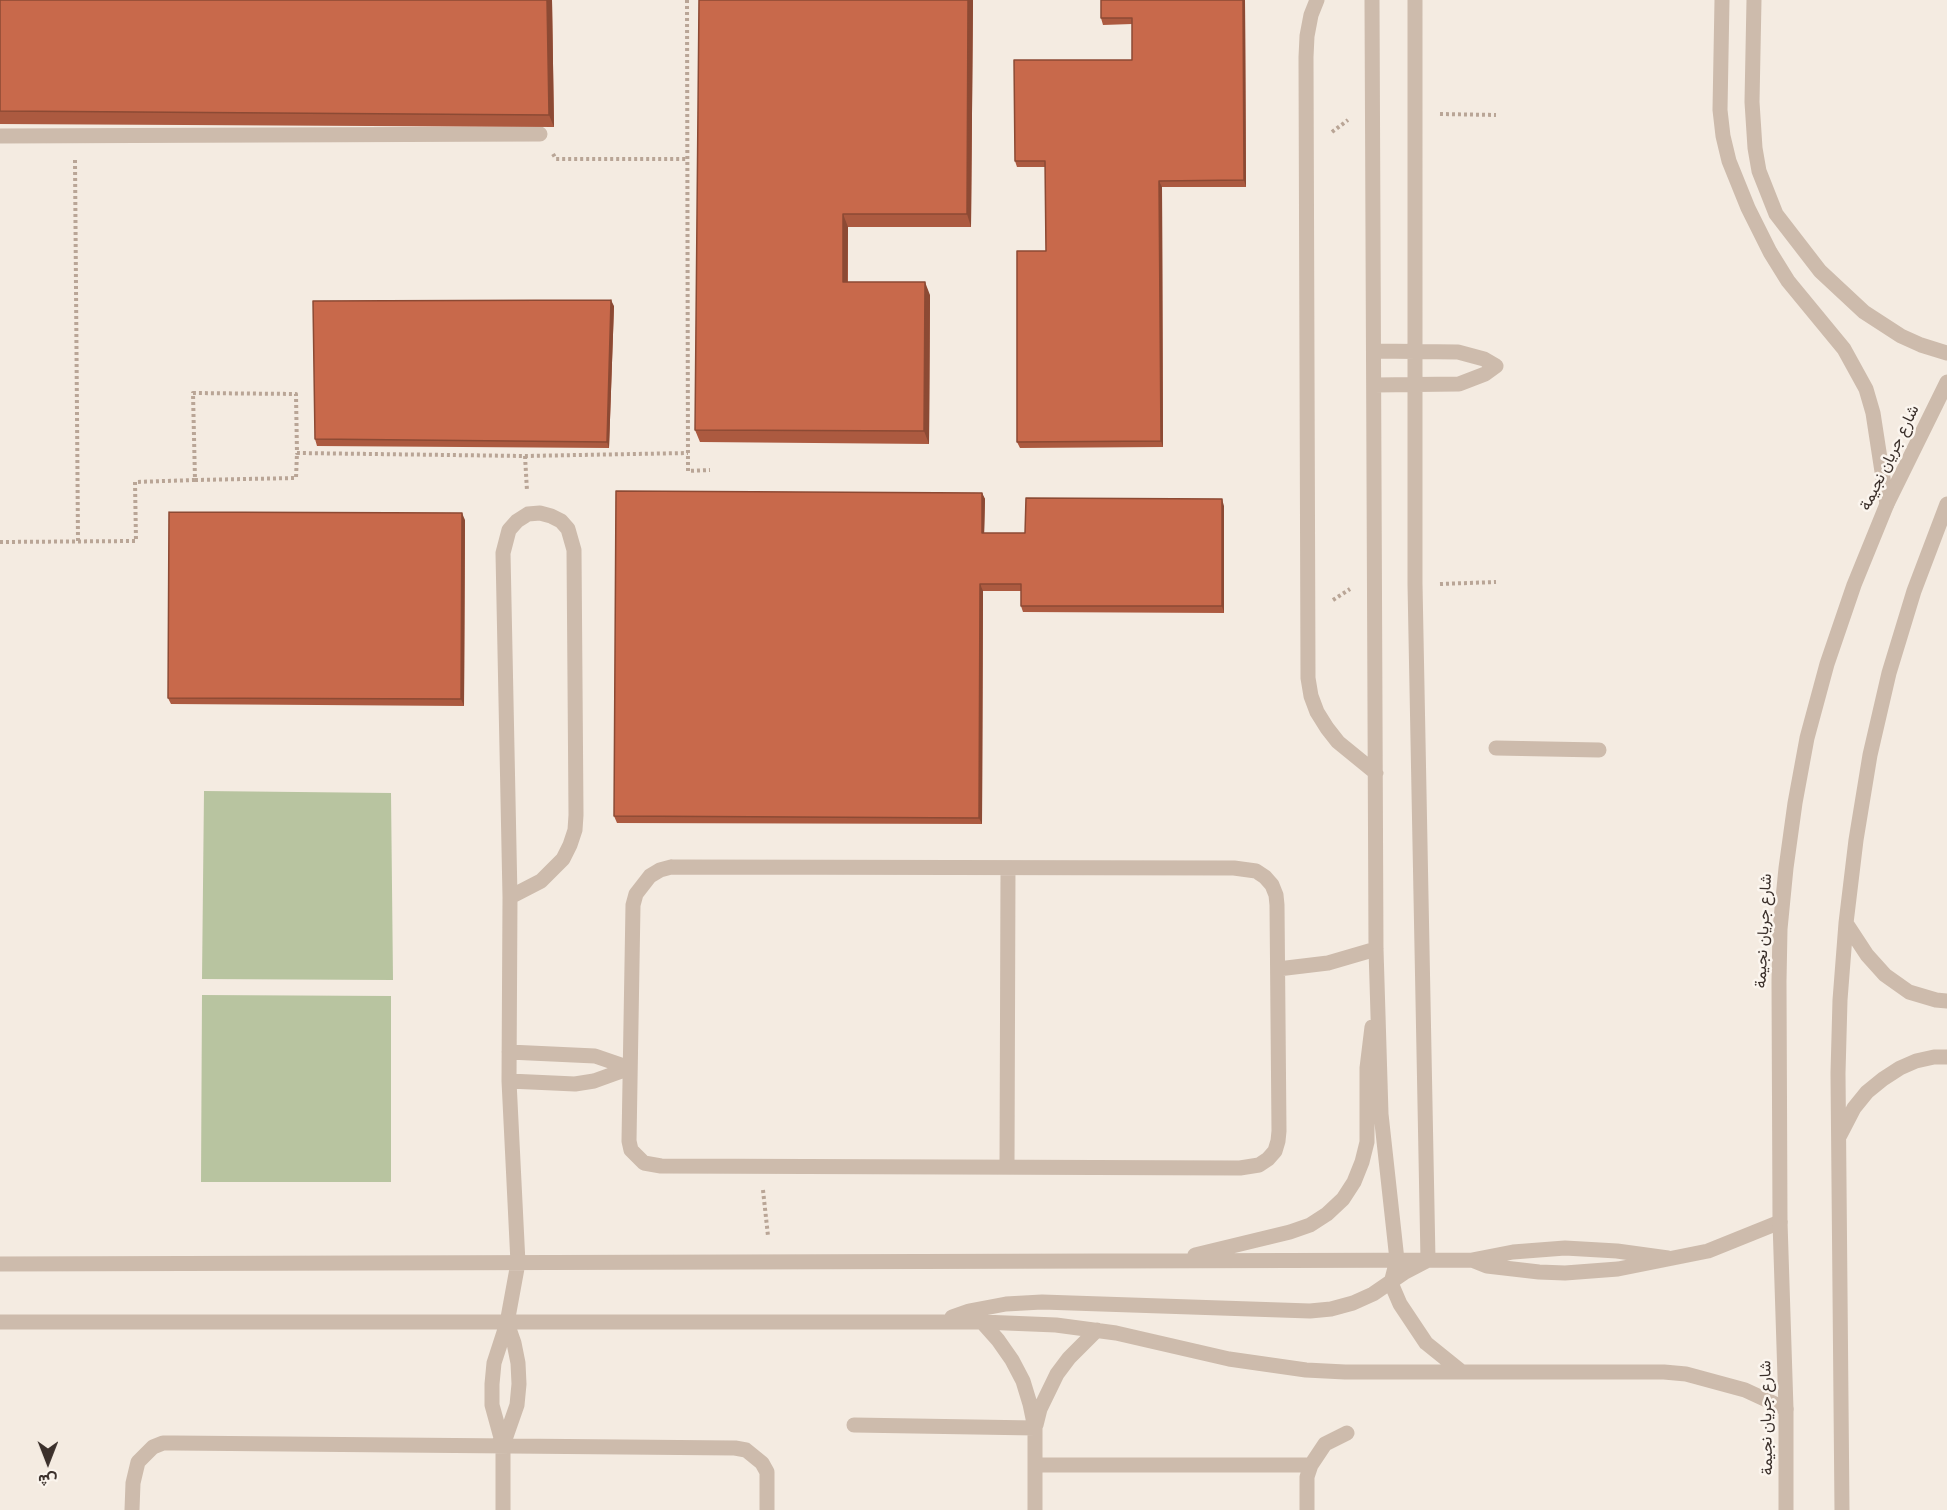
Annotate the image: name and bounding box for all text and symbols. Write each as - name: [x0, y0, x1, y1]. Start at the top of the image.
- street label: شارع جريان نجيمة: [1856, 402, 1924, 514]
- street label: شارع جريان نجيمة: [1751, 873, 1777, 989]
- street label: شارع جريان نجيمة: [1756, 1360, 1778, 1476]
- north arrow: [18, 1432, 78, 1492]
- text: ش: [38, 1470, 58, 1490]

